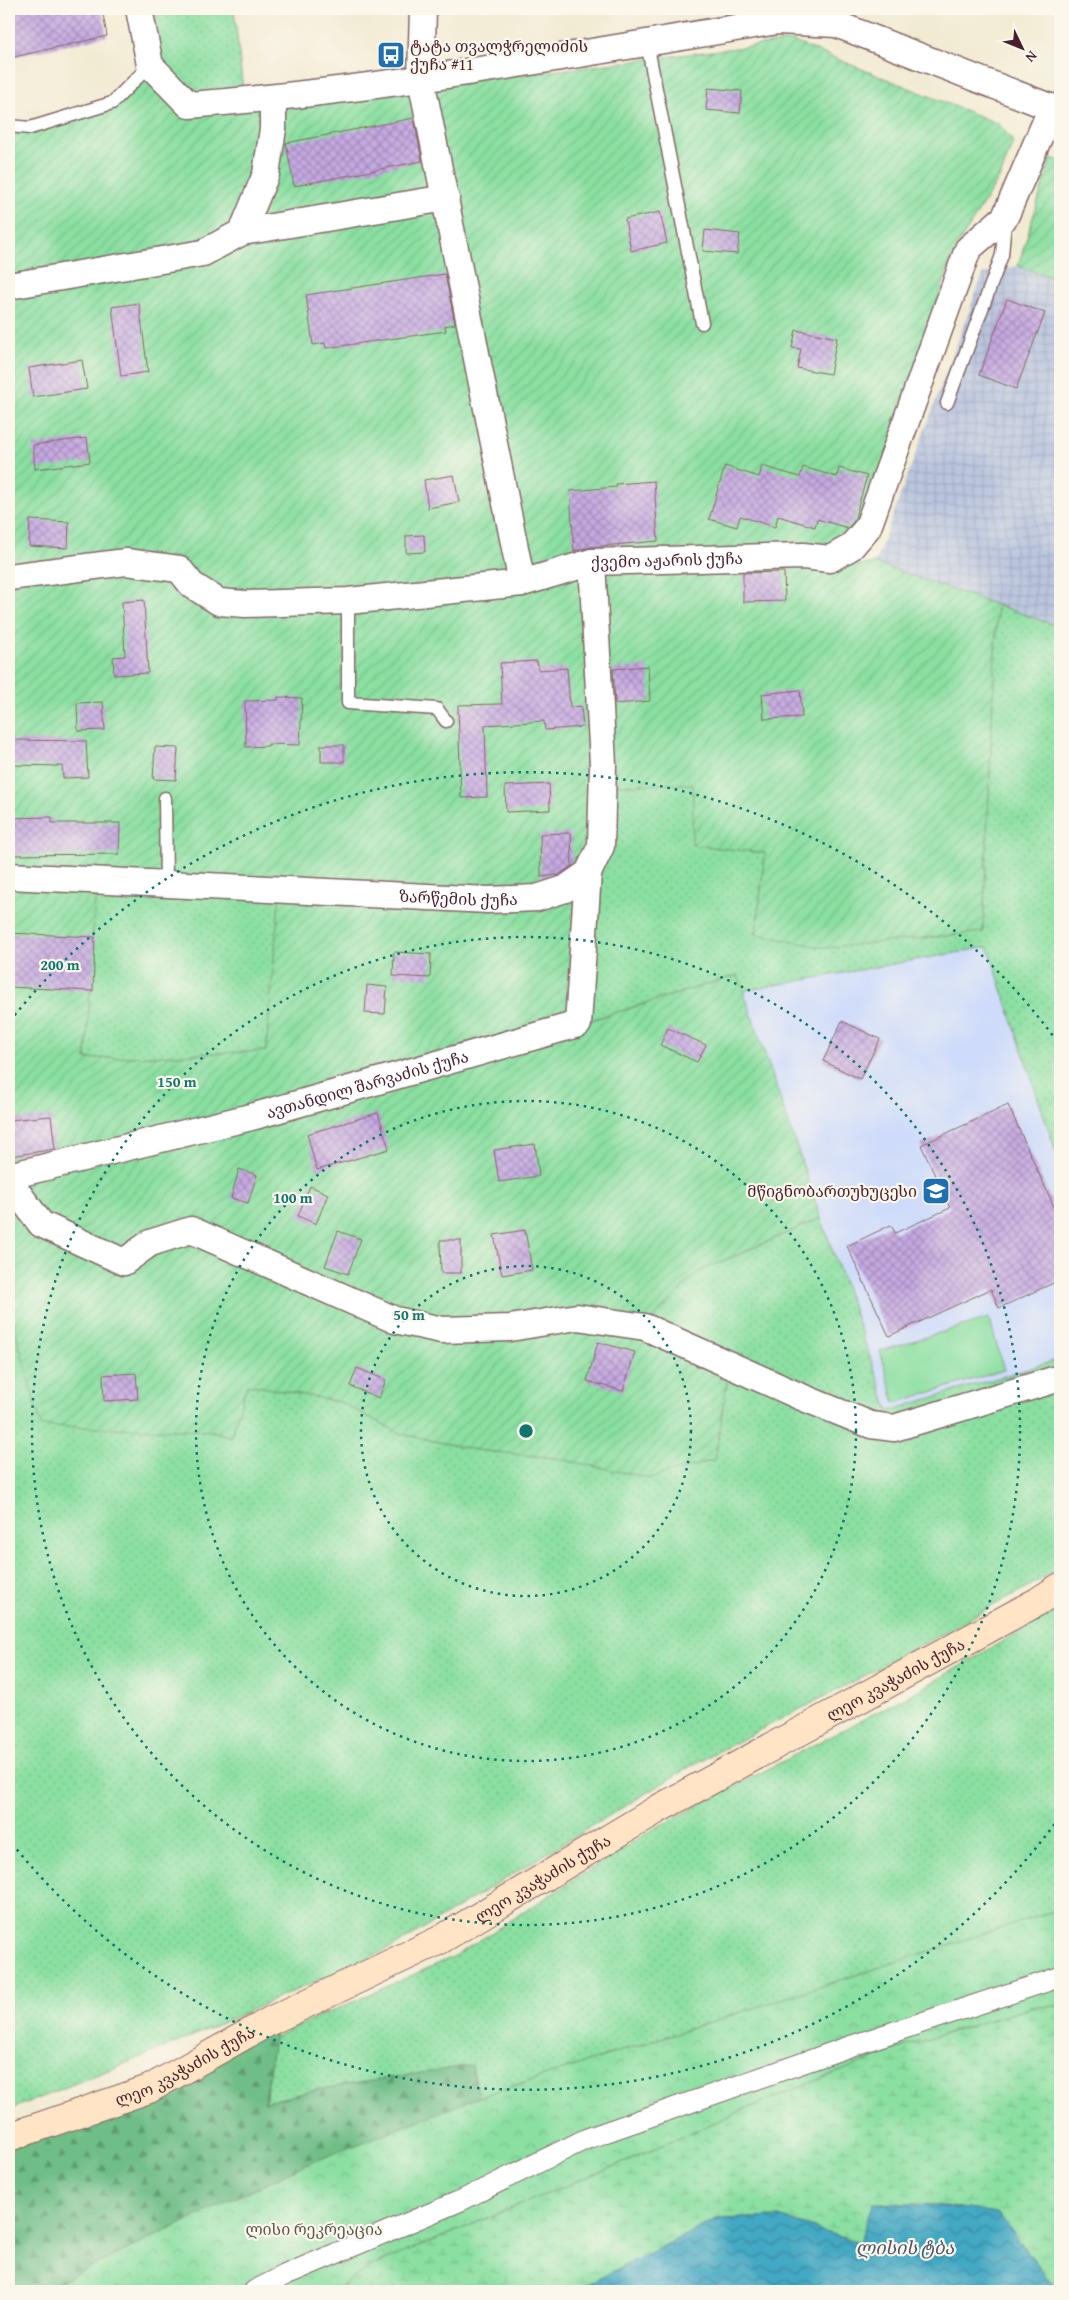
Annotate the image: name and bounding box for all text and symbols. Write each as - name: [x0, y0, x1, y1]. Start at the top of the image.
- north arrow: [996, 22, 1046, 72]
- place label: ტატა თვალჭრელიძის ქუჩა #11: [410, 34, 588, 76]
- bus stop icon: ტატა თვალჭრელიძის ქუჩა #11: [376, 40, 406, 70]
- text: N: [1021, 47, 1042, 68]
- street label: ქვემო აჟარის ქუჩა: [590, 546, 743, 574]
- street label: ზარწემის ქუჩა: [399, 884, 518, 912]
- text: 200 m: [40, 954, 80, 975]
- street label: ავთანდილ შარვაძის ქუჩა: [263, 1044, 471, 1124]
- text: 150 m: [157, 1071, 197, 1092]
- school or university icon: მწიგნობართუხუცესი: [921, 1176, 951, 1206]
- place label: მწიგნობართუხუცესი: [747, 1179, 917, 1203]
- text: 100 m: [273, 1187, 313, 1208]
- text: 50 m: [393, 1304, 425, 1325]
- centre of rings: [517, 1422, 535, 1440]
- street label: ლეო კვაჭაძის ქუჩა: [822, 1632, 969, 1727]
- street label: ლეო კვაჭაძის ქუჩა: [470, 1828, 615, 1928]
- street label: ლეო კვაჭაძის ქუჩა: [112, 2020, 259, 2112]
- park label: ლისი რეკრეაცია: [245, 2217, 383, 2241]
- water label: ლისის ტბა: [856, 2234, 954, 2261]

